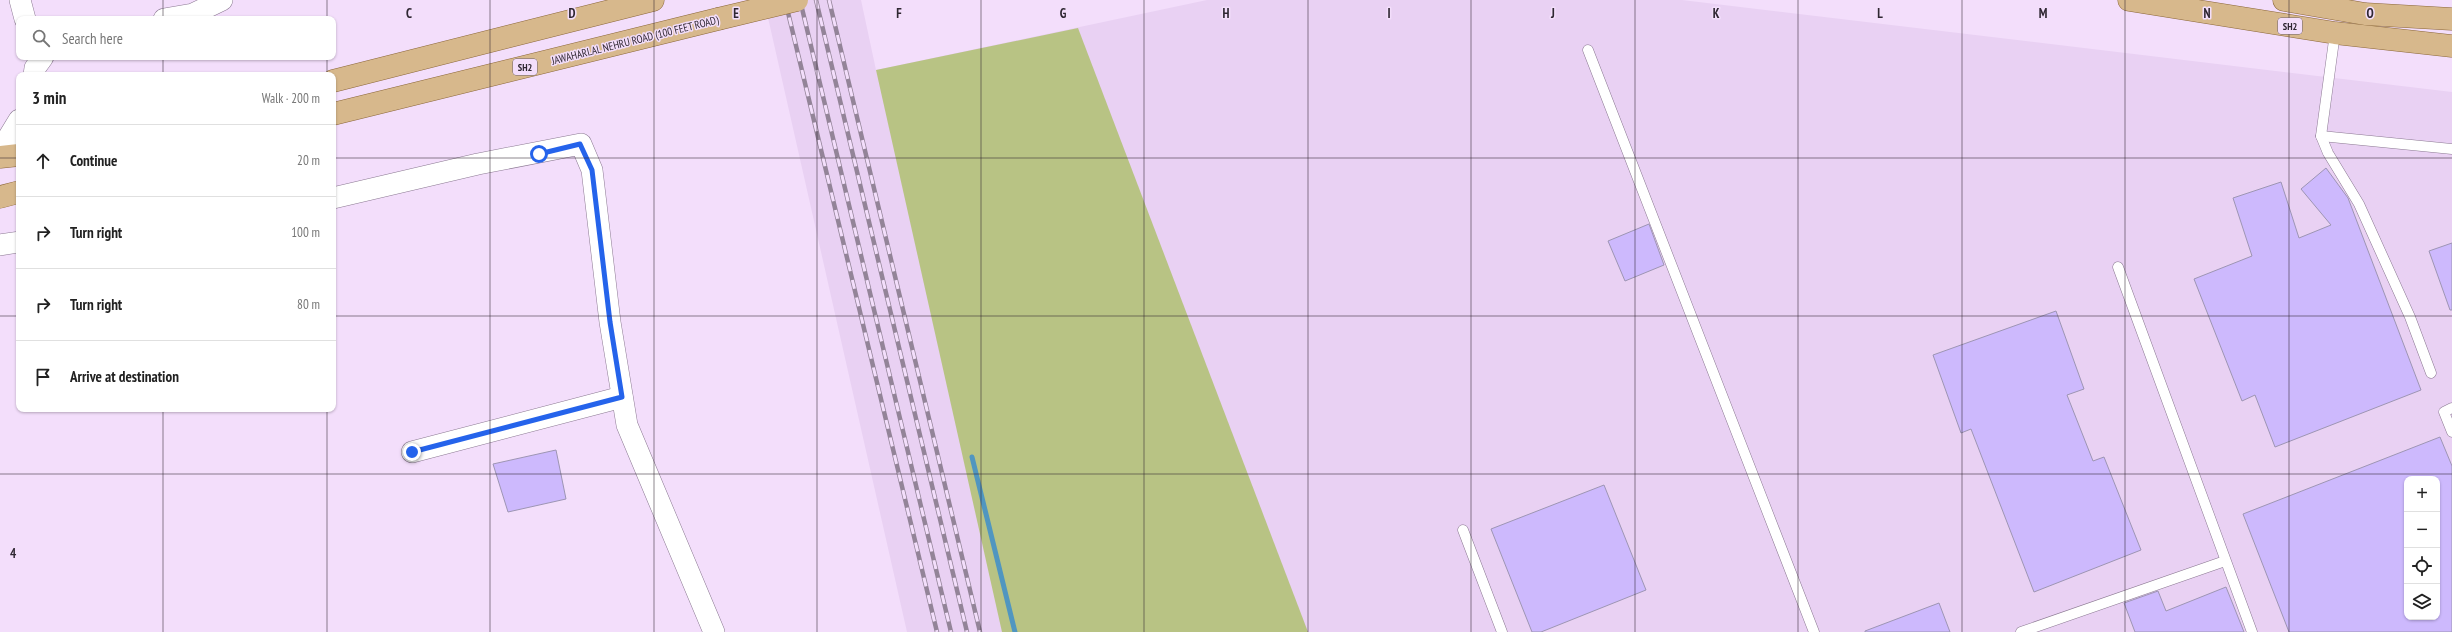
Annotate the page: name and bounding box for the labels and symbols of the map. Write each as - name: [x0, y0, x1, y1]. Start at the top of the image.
- text: C: [406, 5, 412, 22]
- text: E: [733, 5, 739, 22]
- text: F: [896, 5, 902, 22]
- text: G: [1060, 5, 1067, 22]
- text: H: [1223, 5, 1230, 22]
- text: I: [1387, 5, 1391, 22]
- text: J: [1550, 5, 1555, 22]
- text: K: [1713, 5, 1720, 22]
- text: L: [1877, 5, 1883, 22]
- text: M: [2039, 5, 2048, 22]
- text: N: [2203, 5, 2211, 22]
- text: O: [2366, 5, 2374, 22]
- street label: JAWAHARLAL NEHRU ROAD (100 FEET ROAD): [550, 13, 720, 67]
- road number: SH2: [2278, 18, 2302, 34]
- road number: SH2: [513, 59, 537, 75]
- route start: [530, 145, 548, 163]
- route end: [403, 443, 421, 461]
- text: 4: [10, 545, 17, 562]

